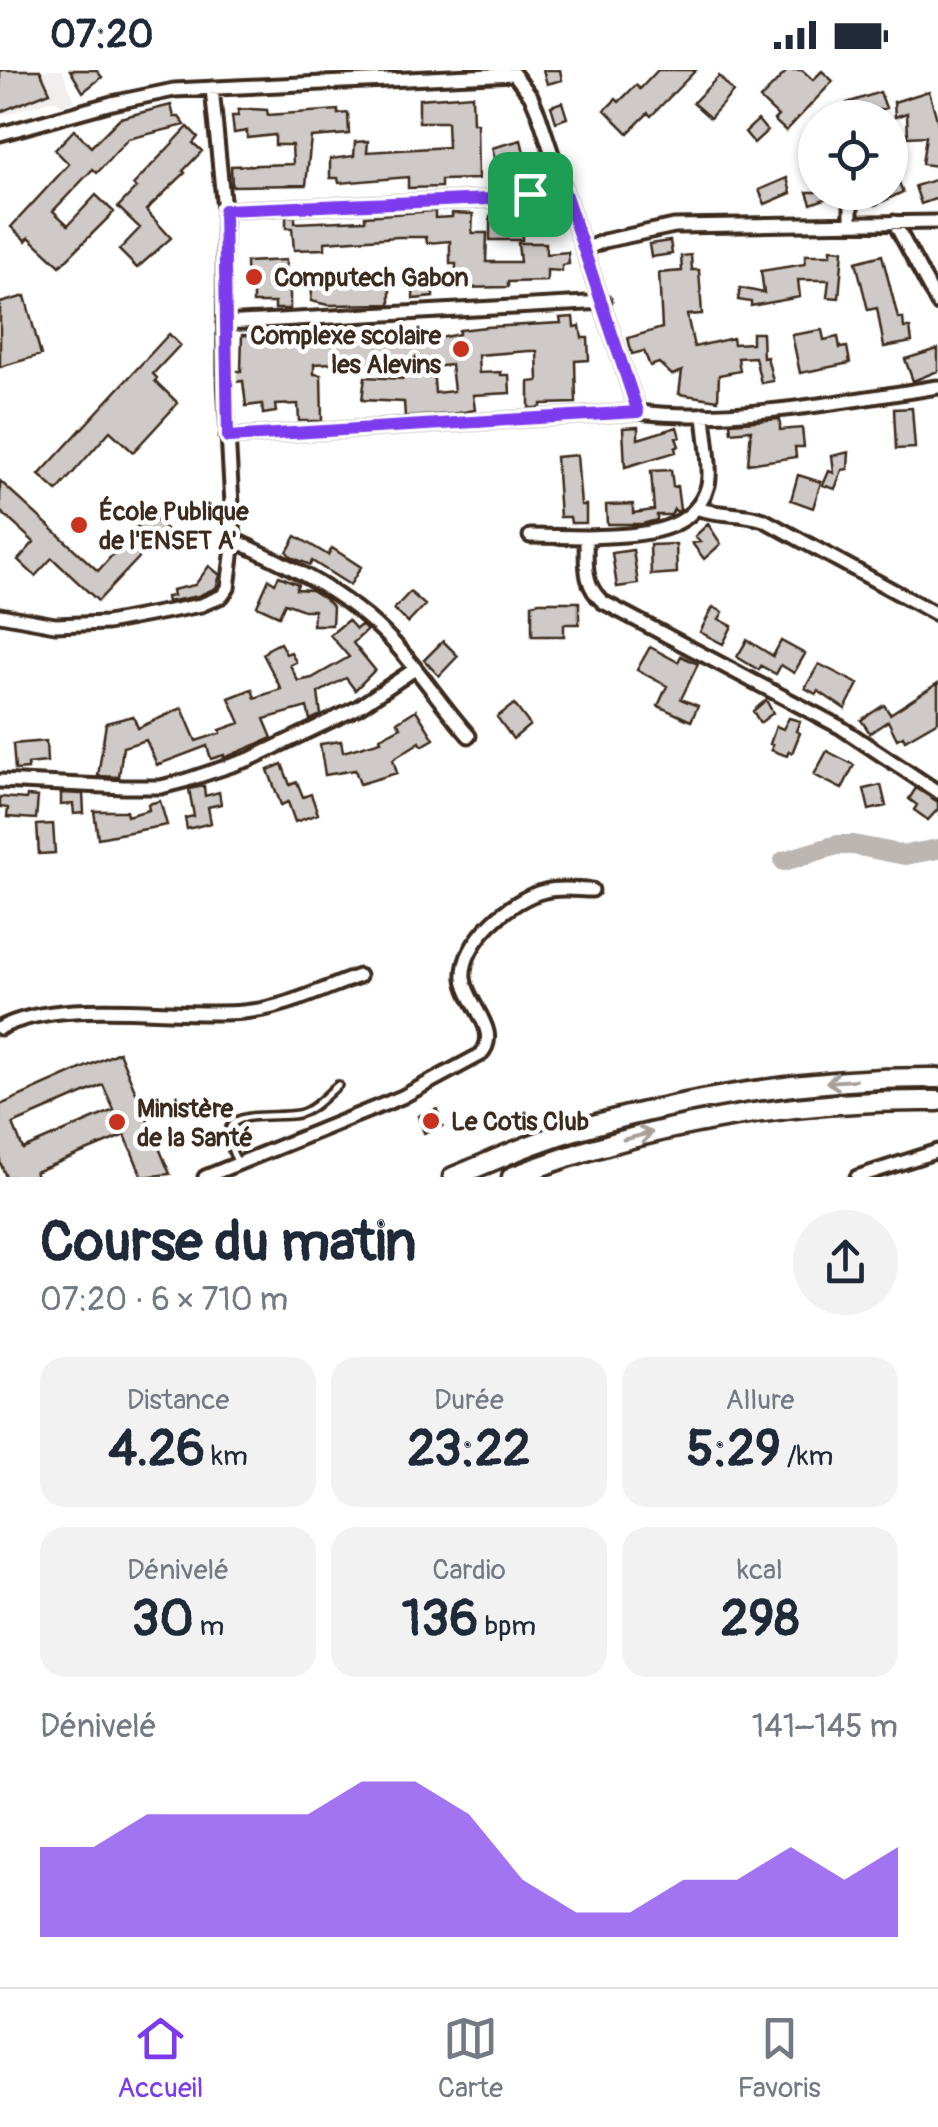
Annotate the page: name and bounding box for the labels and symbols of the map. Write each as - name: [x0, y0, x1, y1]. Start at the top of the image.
- pin: [488, 152, 573, 237]
- place label: Computech Gabon: [274, 263, 469, 294]
- marker: Computech Gabon: [243, 266, 265, 288]
- place label: Complexe scolaire les Alevins: [250, 321, 442, 381]
- marker: Complexe scolaire les Alevins: [450, 338, 472, 360]
- place label: École Publique de l'ENSET A': [99, 496, 249, 557]
- marker: École Publique de l'ENSET A': [68, 514, 90, 536]
- one-way arrow: [825, 1072, 857, 1091]
- place label: Ministère de la Santé: [137, 1094, 253, 1154]
- place label: Le Cotis Club: [451, 1107, 589, 1138]
- marker: Le Cotis Club: [420, 1110, 442, 1132]
- marker: Ministère de la Santé: [106, 1111, 128, 1133]
- one-way arrow: [621, 1126, 653, 1144]

